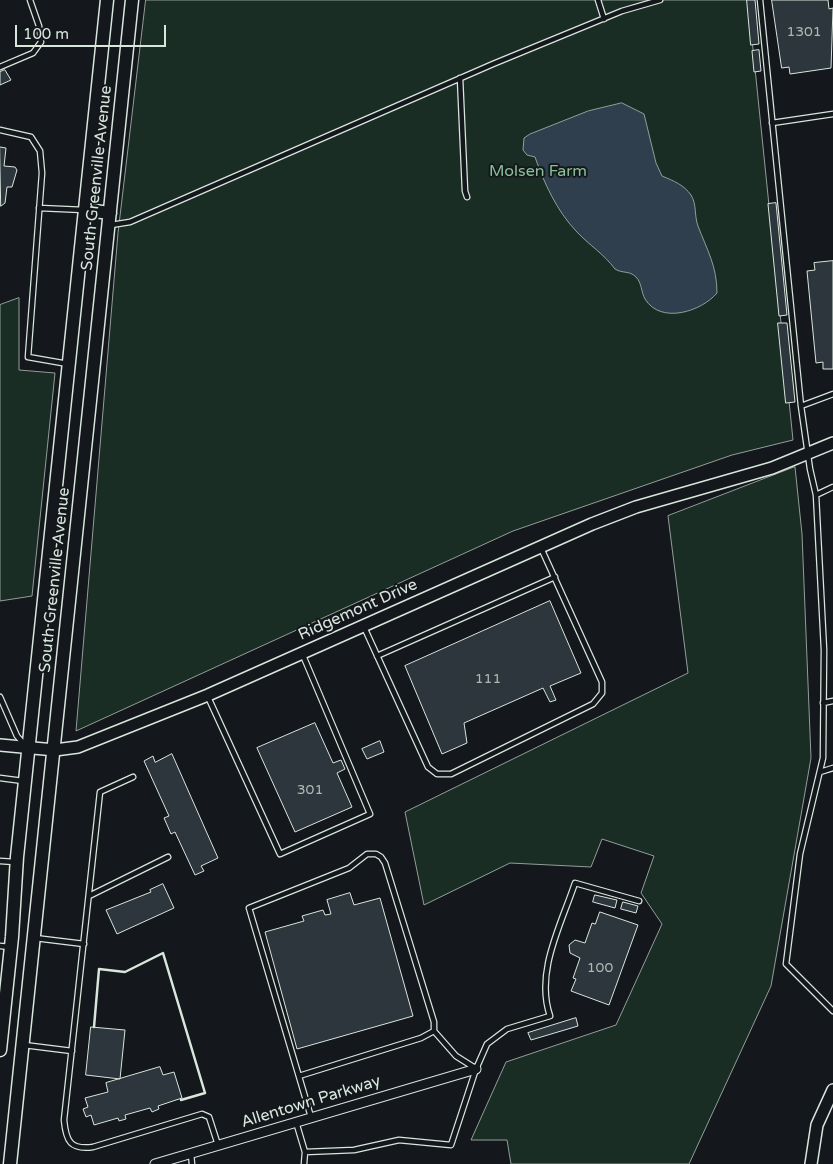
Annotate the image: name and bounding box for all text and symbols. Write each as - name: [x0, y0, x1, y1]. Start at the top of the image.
- scale bar: [18, 15, 169, 47]
- house number: 1301: [786, 24, 822, 40]
- text: 100 m: [23, 25, 69, 43]
- street label: South Greenville Avenue: [78, 85, 116, 271]
- park label: Molsen Farm: [489, 162, 587, 182]
- street label: South Greenville Avenue: [36, 487, 74, 673]
- street label: Ridgemont Drive: [296, 575, 420, 645]
- house number: 111: [475, 671, 501, 687]
- house number: 301: [297, 782, 323, 798]
- house number: 100: [587, 960, 613, 976]
- street label: Allentown Parkway: [239, 1072, 383, 1132]

